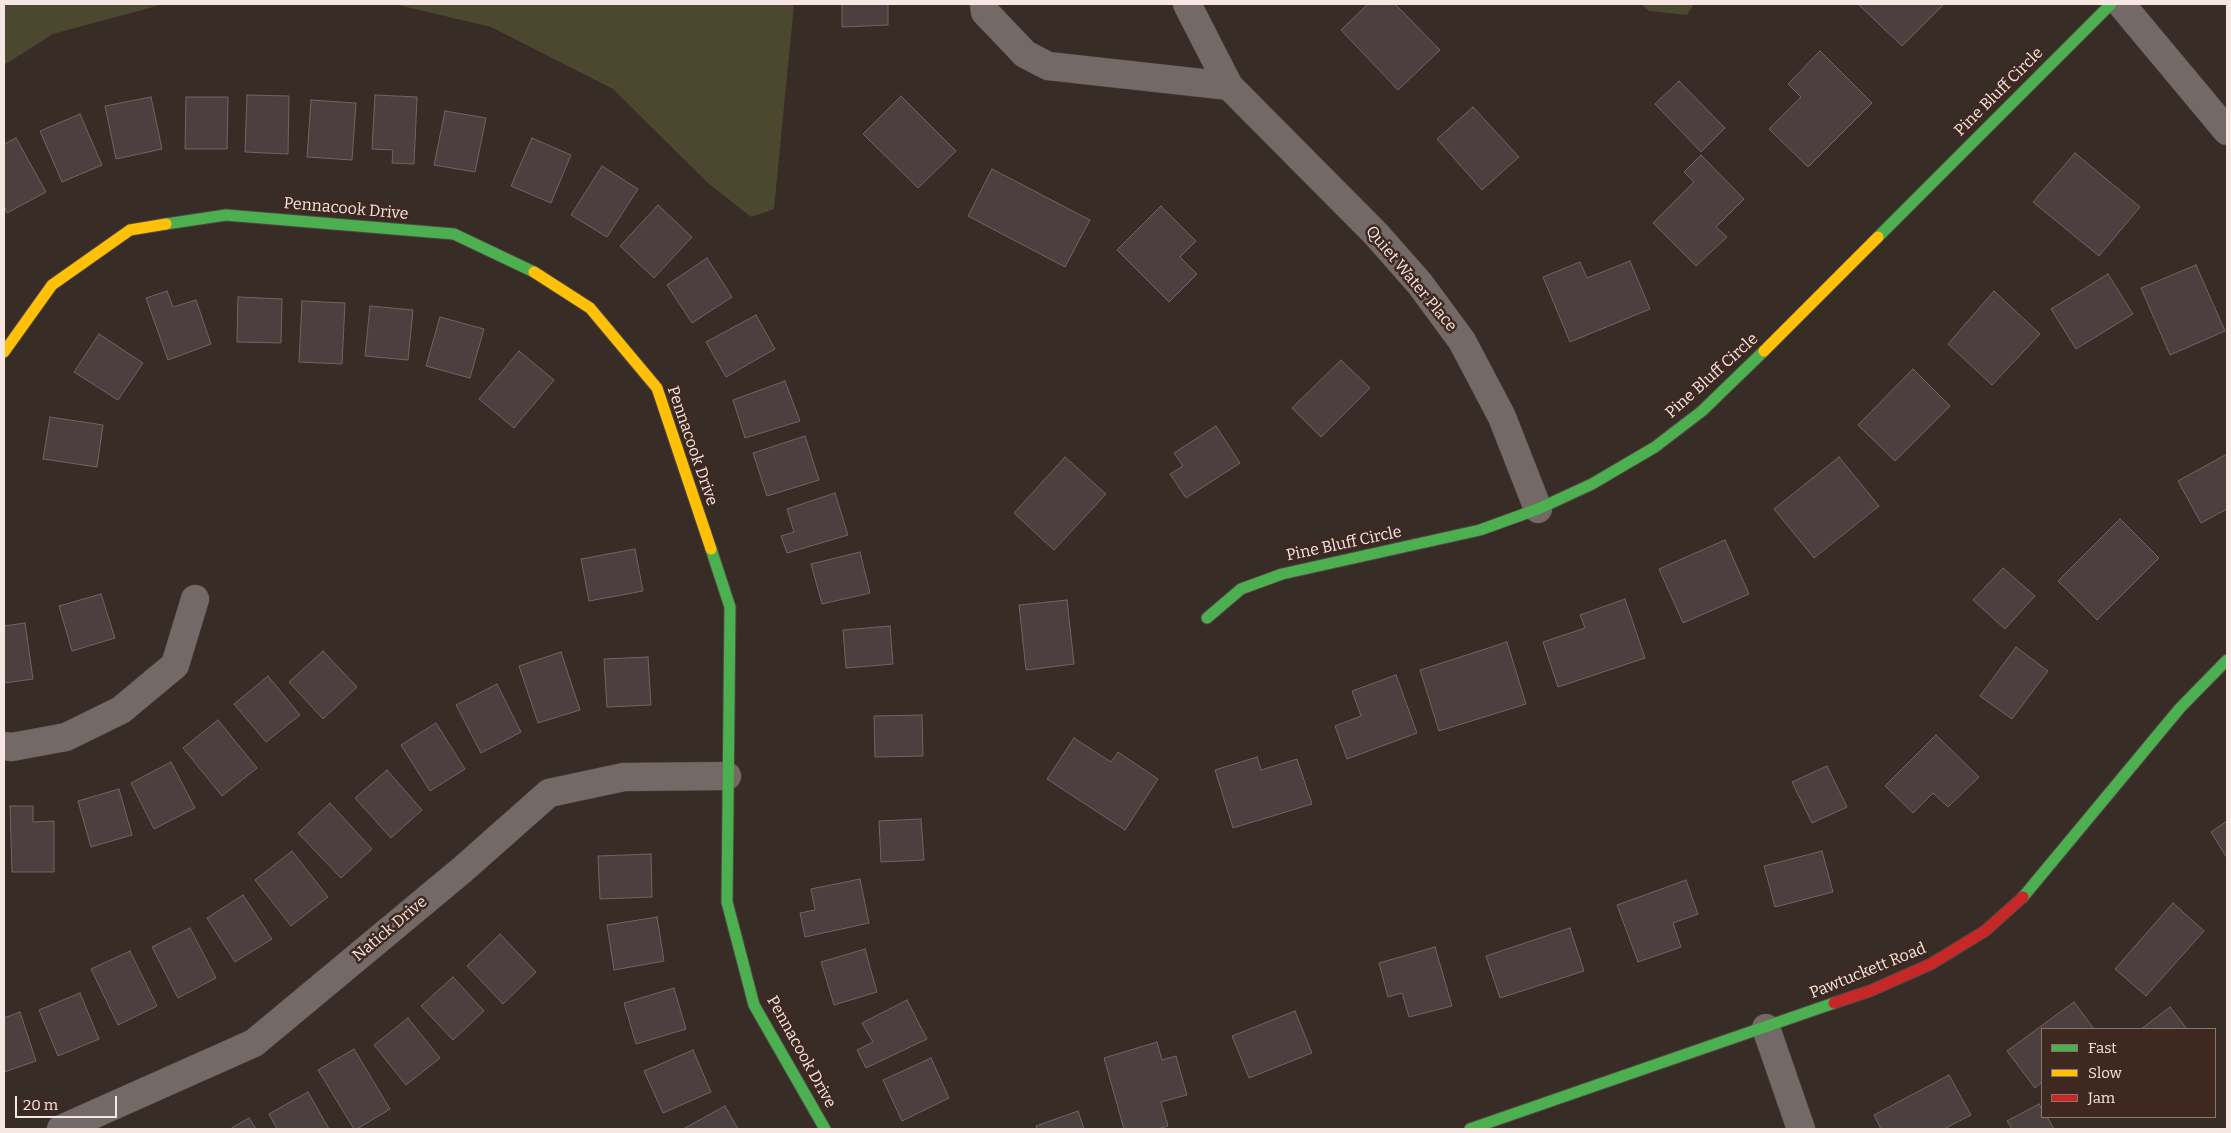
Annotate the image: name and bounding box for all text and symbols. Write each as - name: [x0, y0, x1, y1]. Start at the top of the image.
- street label: Pine Bluff Circle: [1951, 44, 2047, 140]
- street label: Pennacook Drive: [283, 194, 409, 224]
- street label: Quiet Water Place: [1361, 222, 1461, 336]
- street label: Pine Bluff Circle: [1662, 330, 1762, 422]
- street label: Pennacook Drive: [663, 384, 721, 508]
- street label: Pine Bluff Circle: [1285, 522, 1403, 566]
- street label: Natick Drive: [349, 892, 431, 966]
- street label: Pawtuckett Road: [1807, 939, 1929, 1003]
- street label: Pennacook Drive: [762, 993, 840, 1111]
- legend: [2041, 1028, 2216, 1118]
- text: Fast: [2088, 1039, 2117, 1057]
- text: Slow: [2088, 1064, 2122, 1082]
- scale bar: [18, 1086, 120, 1118]
- text: Jam: [2088, 1089, 2115, 1107]
- text: 20 m: [23, 1096, 58, 1114]

